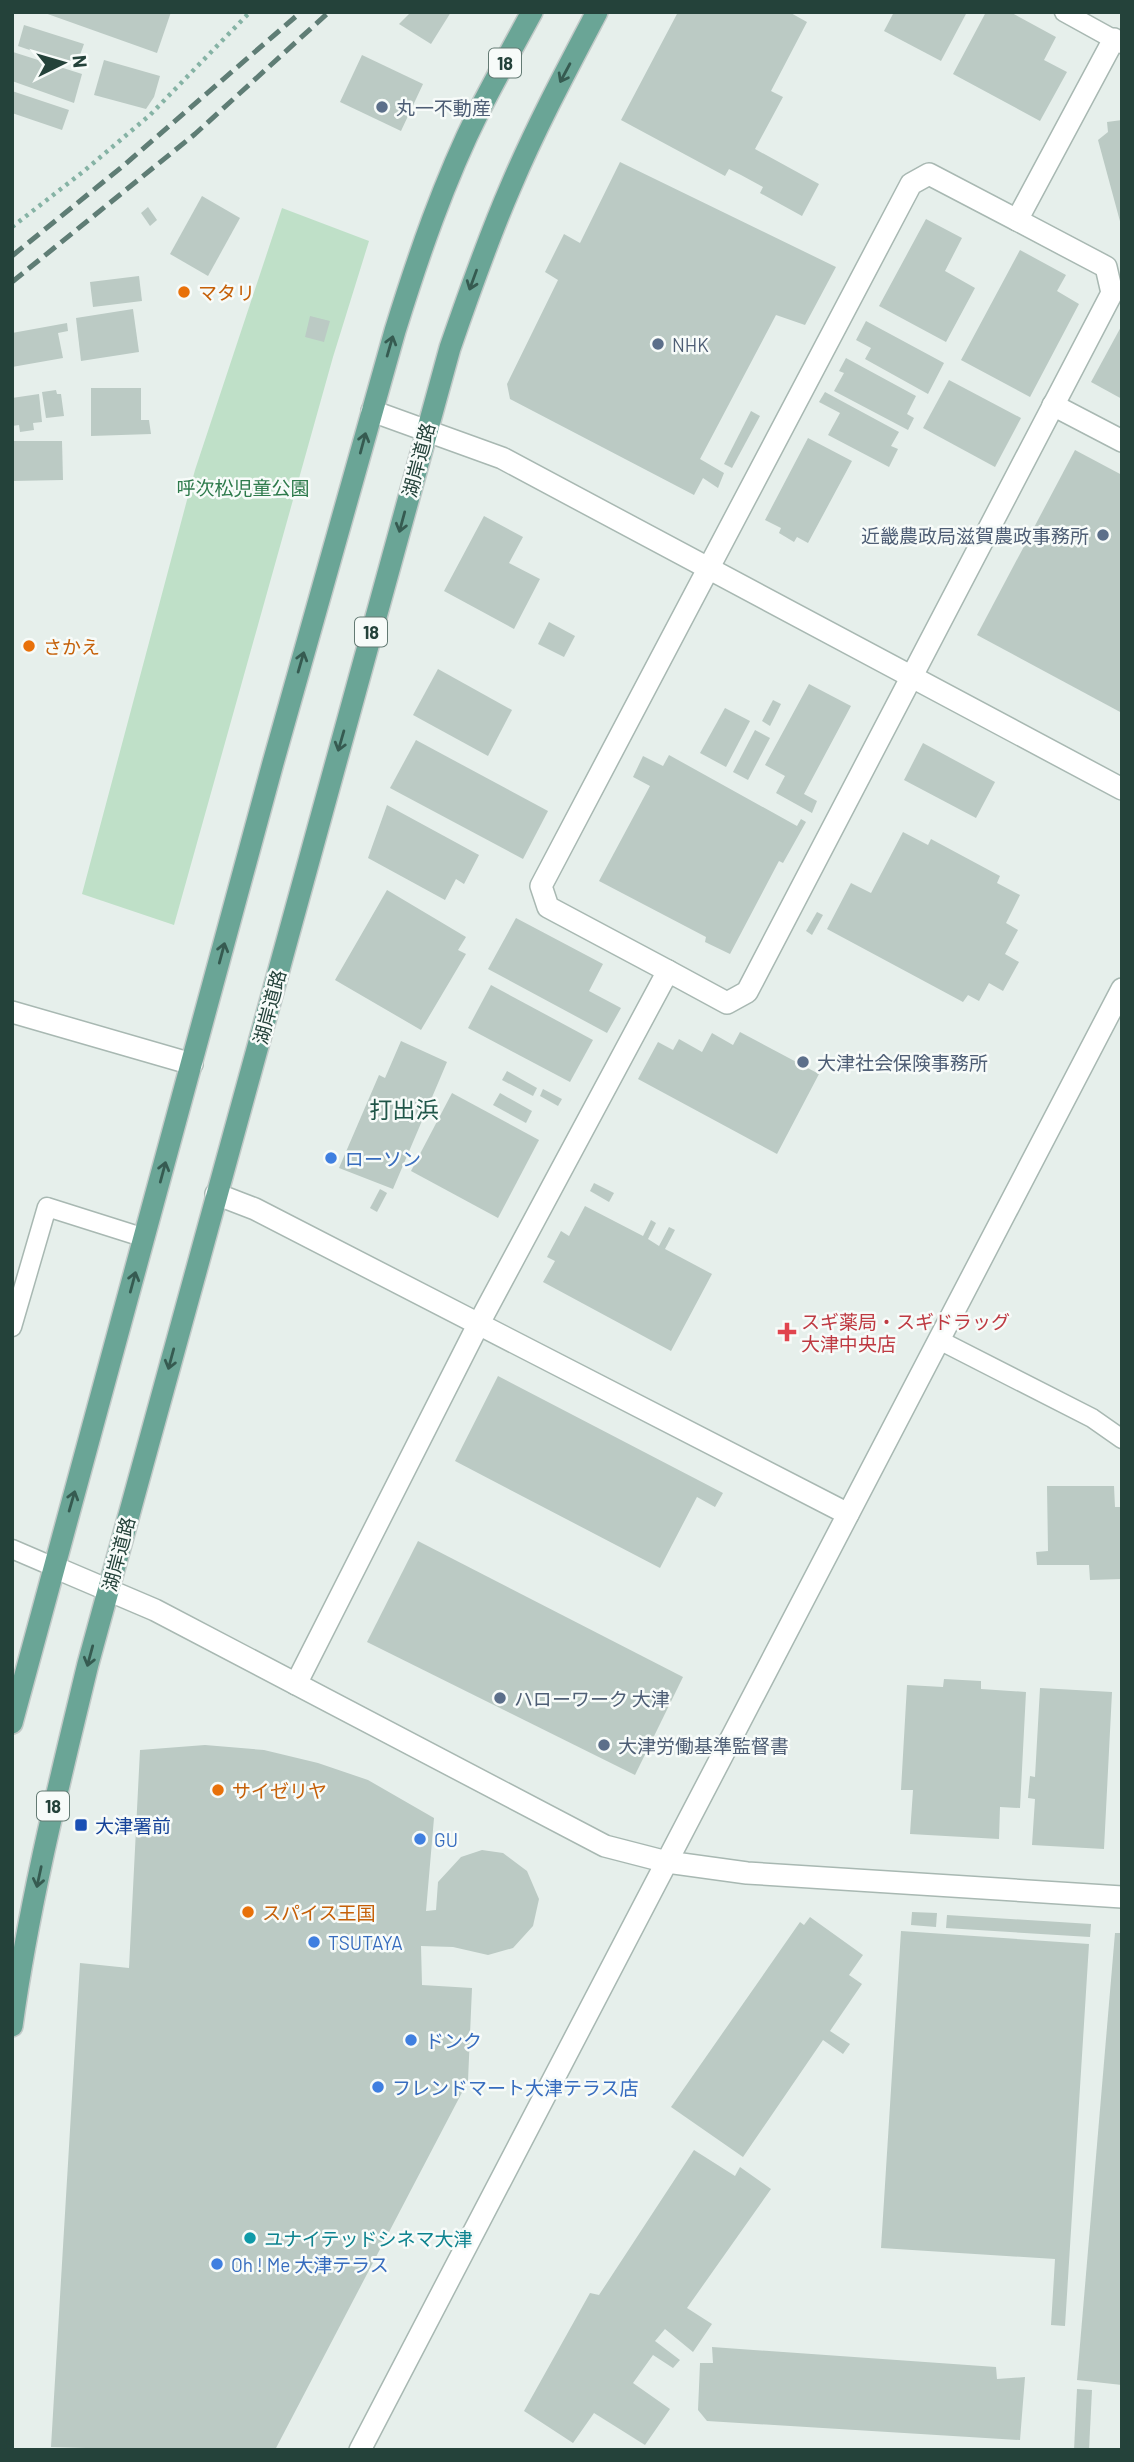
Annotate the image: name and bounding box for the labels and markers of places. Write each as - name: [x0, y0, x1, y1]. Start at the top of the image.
- place label: 丸一不動産: [396, 96, 491, 119]
- marker: 丸一不動産: [374, 99, 390, 115]
- place label: マタリ: [198, 281, 255, 304]
- marker: マタリ: [176, 284, 192, 300]
- place label: NHK: [672, 333, 709, 356]
- marker: NHK: [650, 336, 666, 352]
- place label: 近畿農政局滋賀農政事務所: [861, 524, 1089, 547]
- marker: 近畿農政局滋賀農政事務所: [1095, 527, 1111, 543]
- place label: さかえ: [43, 635, 100, 658]
- marker: さかえ: [21, 638, 37, 654]
- place label: 大津社会保険事務所: [817, 1051, 988, 1074]
- marker: 大津社会保険事務所: [795, 1054, 811, 1070]
- place label: ローソン: [345, 1147, 421, 1170]
- marker: ローソン: [323, 1150, 339, 1166]
- place label: スギ薬局・スギドラッグ 大津中央店: [801, 1310, 1010, 1355]
- marker: スギ薬局・スギドラッグ 大津中央店: [779, 1324, 795, 1340]
- place label: ハローワーク 大津: [514, 1687, 670, 1710]
- marker: ハローワーク 大津: [492, 1690, 508, 1706]
- place label: 大津労働基準監督書: [618, 1734, 789, 1757]
- marker: 大津労働基準監督書: [596, 1737, 612, 1753]
- place label: サイゼリヤ: [232, 1779, 327, 1802]
- marker: サイゼリヤ: [210, 1782, 226, 1798]
- place label: 大津署前: [95, 1814, 171, 1837]
- marker: 大津署前: [73, 1817, 89, 1833]
- place label: GU: [434, 1828, 458, 1851]
- marker: GU: [412, 1831, 428, 1847]
- place label: スパイス王国: [262, 1901, 375, 1924]
- marker: スパイス王国: [240, 1904, 256, 1920]
- place label: TSUTAYA: [328, 1931, 403, 1954]
- marker: TSUTAYA: [306, 1934, 322, 1950]
- place label: ドンク: [425, 2029, 482, 2052]
- marker: ドンク: [403, 2032, 419, 2048]
- place label: フレンドマート大津テラス店: [392, 2076, 639, 2099]
- marker: フレンドマート大津テラス店: [370, 2079, 386, 2095]
- place label: ユナイテッドシネマ大津: [264, 2227, 473, 2250]
- marker: ユナイテッドシネマ大津: [242, 2230, 258, 2246]
- place label: Oh ! Me 大津テラス: [231, 2253, 389, 2276]
- marker: Oh ! Me 大津テラス: [209, 2256, 225, 2272]

